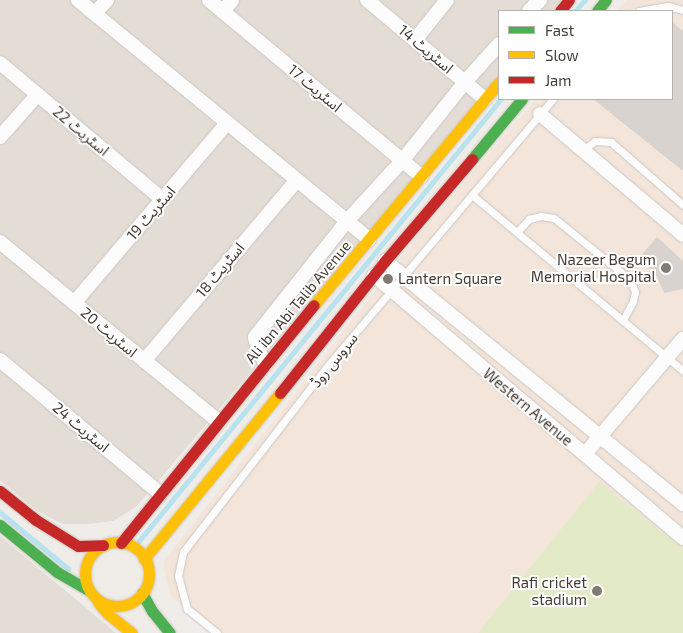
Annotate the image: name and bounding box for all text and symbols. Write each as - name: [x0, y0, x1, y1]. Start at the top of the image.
- legend: [498, 10, 673, 100]
- street label: اسٹریٹ 14: [395, 21, 457, 77]
- text: Fast: [545, 21, 574, 39]
- text: Slow: [545, 46, 579, 64]
- street label: اسٹریٹ 17: [285, 60, 345, 116]
- text: Jam: [545, 71, 571, 89]
- street label: اسٹریٹ 22: [49, 102, 113, 160]
- street label: اسٹریٹ 19: [123, 182, 179, 244]
- street label: Ali ibn Abi Talib Avenue: [241, 236, 355, 368]
- street label: اسٹریٹ 18: [192, 239, 248, 301]
- place label: Nazeer Begum Memorial Hospital: [530, 250, 656, 285]
- marker: Nazeer Begum Memorial Hospital: [660, 262, 672, 274]
- place label: Lantern Square: [398, 270, 502, 288]
- marker: Lantern Square: [382, 273, 394, 285]
- street label: اسٹریٹ 20: [77, 303, 141, 361]
- street label: سروس روڈ: [306, 329, 362, 391]
- street label: Western Avenue: [479, 364, 577, 450]
- street label: اسٹریٹ 24: [49, 398, 113, 456]
- place label: Rafi cricket stadium: [511, 573, 587, 608]
- marker: Rafi cricket stadium: [591, 585, 603, 597]

